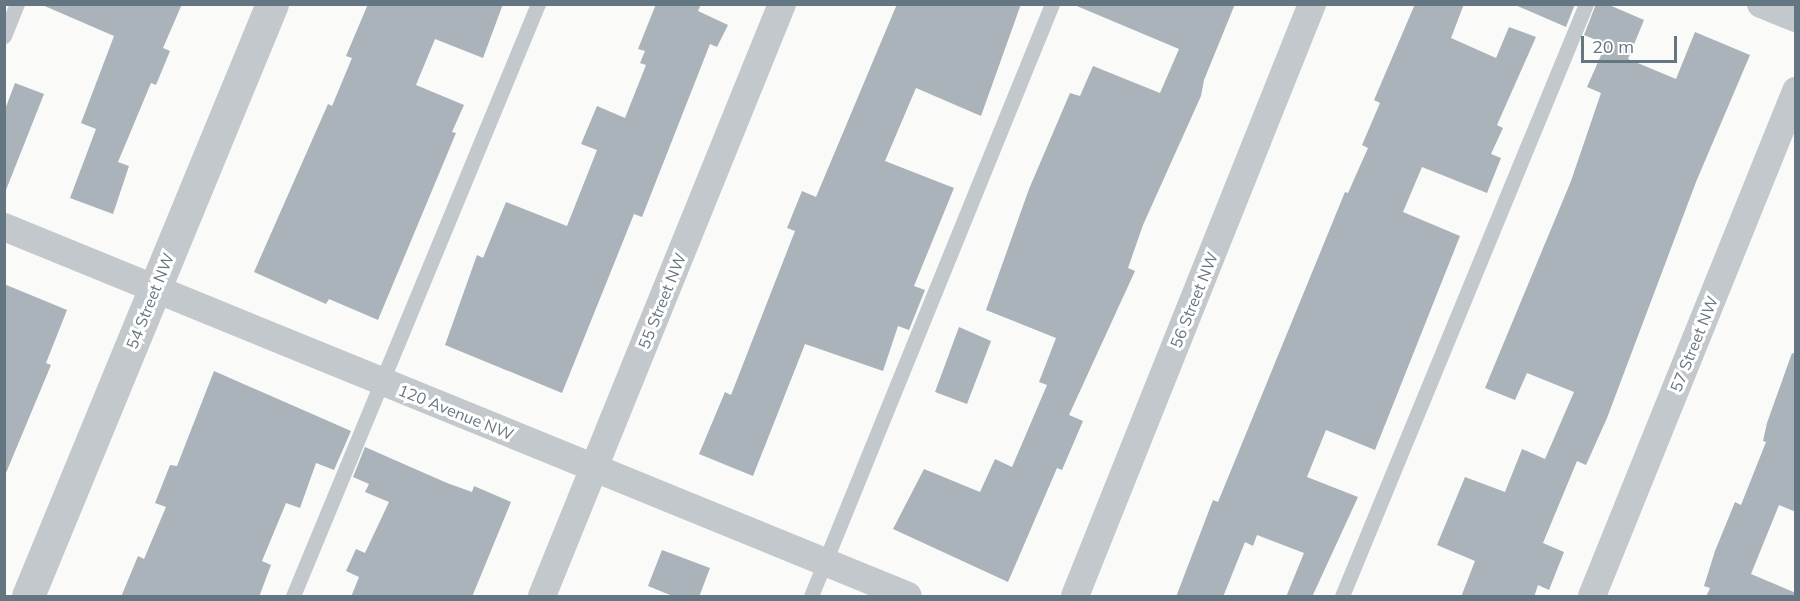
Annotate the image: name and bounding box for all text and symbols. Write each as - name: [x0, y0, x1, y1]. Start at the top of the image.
- scale bar: [1584, 24, 1680, 62]
- text: 20 m: [1592, 35, 1634, 58]
- street label: 56 Street NW: [1166, 249, 1222, 351]
- street label: 54 Street NW: [122, 250, 178, 352]
- street label: 55 Street NW: [634, 250, 690, 352]
- street label: 57 Street NW: [1666, 293, 1722, 395]
- street label: 120 Avenue NW: [396, 380, 516, 444]

